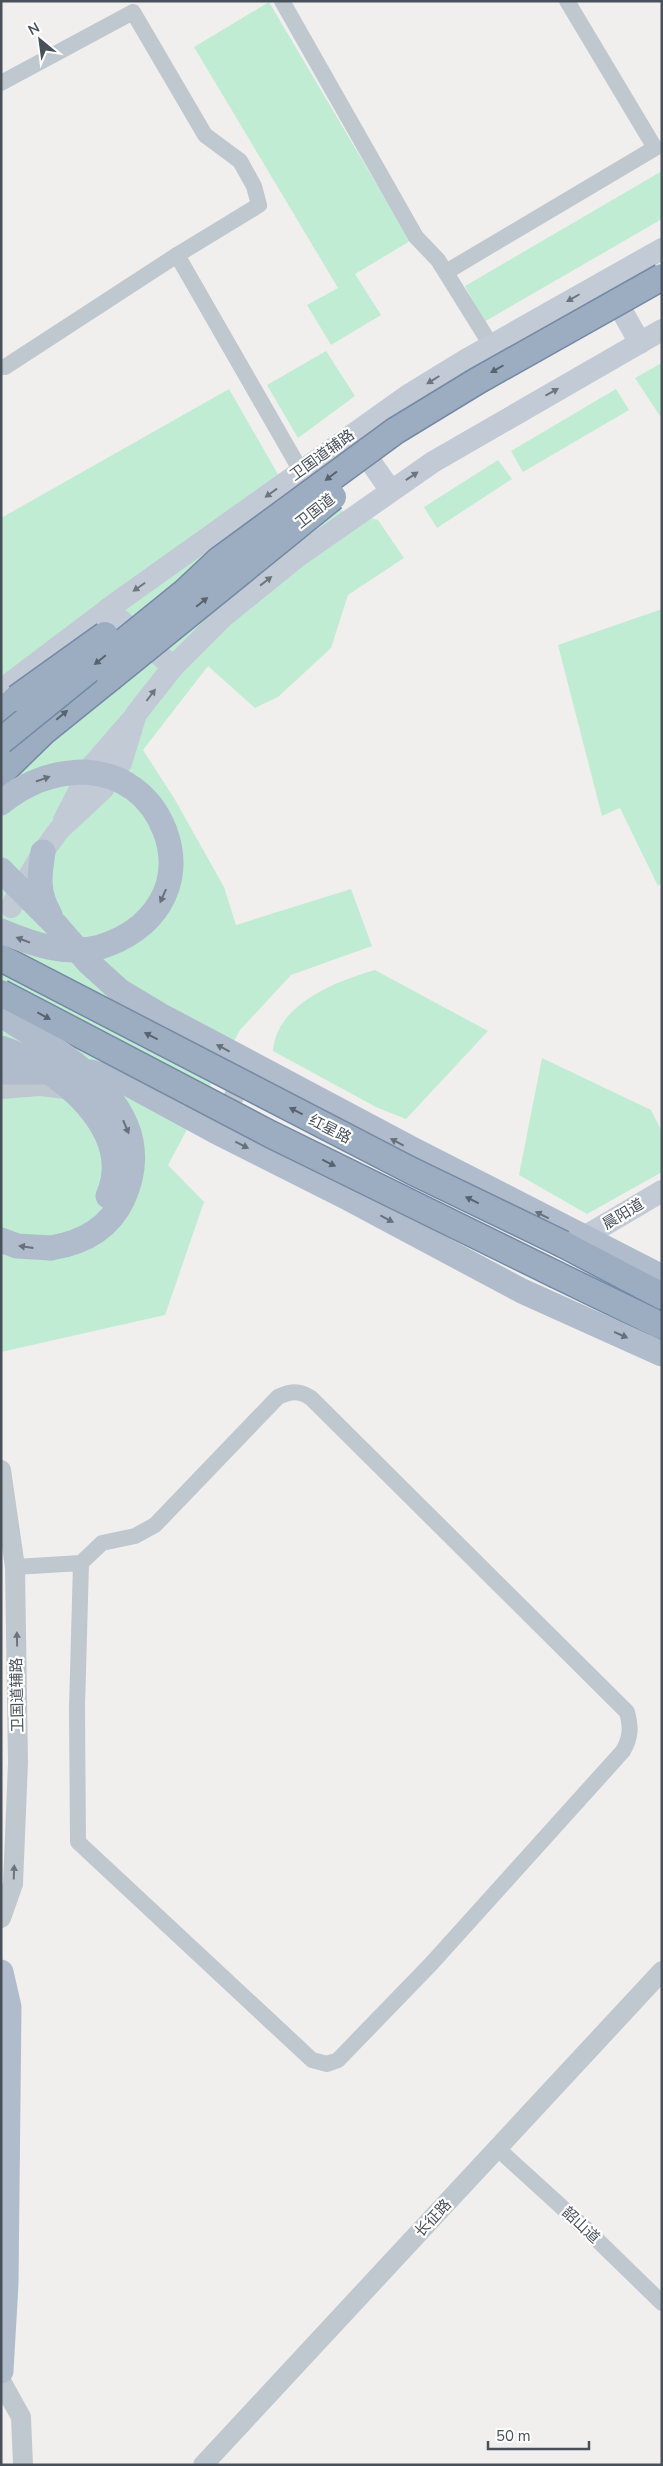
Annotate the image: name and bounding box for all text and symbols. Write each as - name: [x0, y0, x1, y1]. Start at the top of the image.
- north arrow: [15, 15, 65, 65]
- text: N: [25, 18, 43, 40]
- one-way arrow: [567, 294, 580, 303]
- one-way arrow: [491, 365, 504, 374]
- one-way arrow: [426, 375, 439, 384]
- one-way arrow: [545, 388, 558, 397]
- street label: 卫国道辅路: [286, 425, 358, 485]
- one-way arrow: [325, 471, 338, 482]
- one-way arrow: [406, 471, 419, 481]
- one-way arrow: [264, 488, 278, 498]
- street label: 卫国道: [291, 489, 339, 533]
- one-way arrow: [260, 576, 273, 587]
- one-way arrow: [132, 582, 145, 592]
- one-way arrow: [195, 597, 208, 608]
- one-way arrow: [94, 654, 107, 665]
- one-way arrow: [146, 688, 156, 702]
- one-way arrow: [56, 710, 69, 721]
- one-way arrow: [36, 775, 51, 782]
- one-way arrow: [159, 889, 167, 903]
- one-way arrow: [15, 936, 30, 944]
- one-way arrow: [37, 1012, 51, 1020]
- one-way arrow: [144, 1032, 159, 1040]
- one-way arrow: [216, 1044, 230, 1052]
- one-way arrow: [288, 1107, 303, 1115]
- street label: 红星路: [305, 1110, 355, 1148]
- one-way arrow: [122, 1120, 130, 1134]
- one-way arrow: [390, 1137, 404, 1146]
- one-way arrow: [235, 1141, 249, 1149]
- one-way arrow: [321, 1159, 336, 1167]
- street label: 晨阳道: [599, 1194, 647, 1234]
- one-way arrow: [465, 1196, 479, 1204]
- one-way arrow: [535, 1211, 549, 1219]
- one-way arrow: [380, 1215, 394, 1223]
- one-way arrow: [17, 1243, 33, 1251]
- one-way arrow: [614, 1332, 628, 1340]
- one-way arrow: [12, 1631, 20, 1647]
- street label: 卫国道辅路: [6, 1657, 28, 1733]
- one-way arrow: [10, 1863, 18, 1879]
- street label: 长征路: [410, 2195, 456, 2241]
- street label: 韶山道: [558, 2202, 604, 2248]
- scale bar: [488, 2418, 589, 2450]
- text: 50 m: [496, 2426, 531, 2446]

